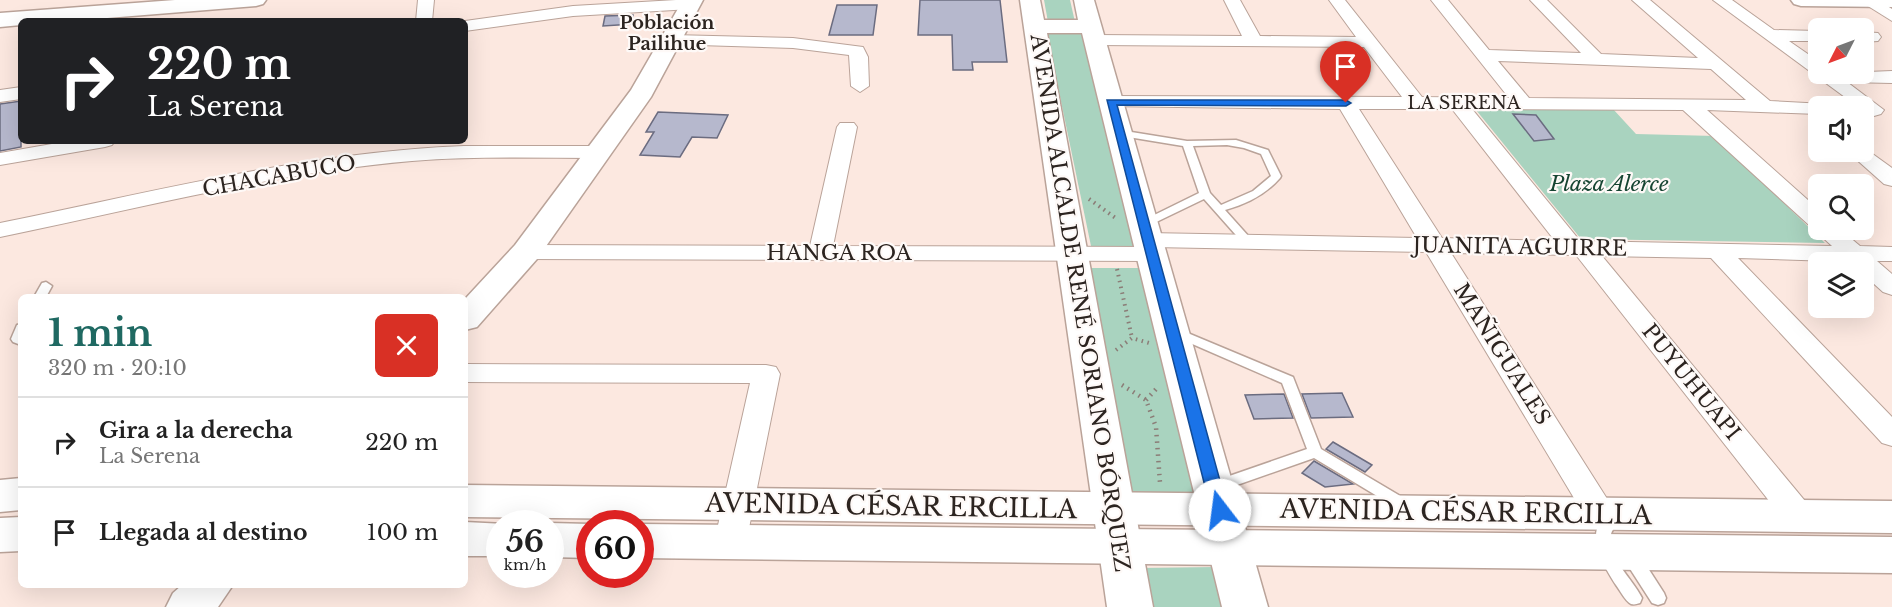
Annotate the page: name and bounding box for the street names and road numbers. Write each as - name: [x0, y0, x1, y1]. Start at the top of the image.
- street label: AVENIDA ALCALDE RENÉ SORIANO BÓRQUEZ: [1024, 31, 1135, 574]
- street label: LA SERENA: [1407, 92, 1522, 114]
- street label: CHACABUCO: [200, 150, 358, 202]
- street label: JUANITA AGUIRRE: [1410, 232, 1627, 262]
- street label: HANGA ROA: [766, 240, 912, 266]
- street label: MAÑIGUALES: [1448, 278, 1556, 430]
- street label: PUYUHUAPI: [1636, 319, 1746, 445]
- street label: AVENIDA CÉSAR ERCILLA: [704, 487, 1078, 525]
- street label: AVENIDA CÉSAR ERCILLA: [1279, 493, 1653, 531]

